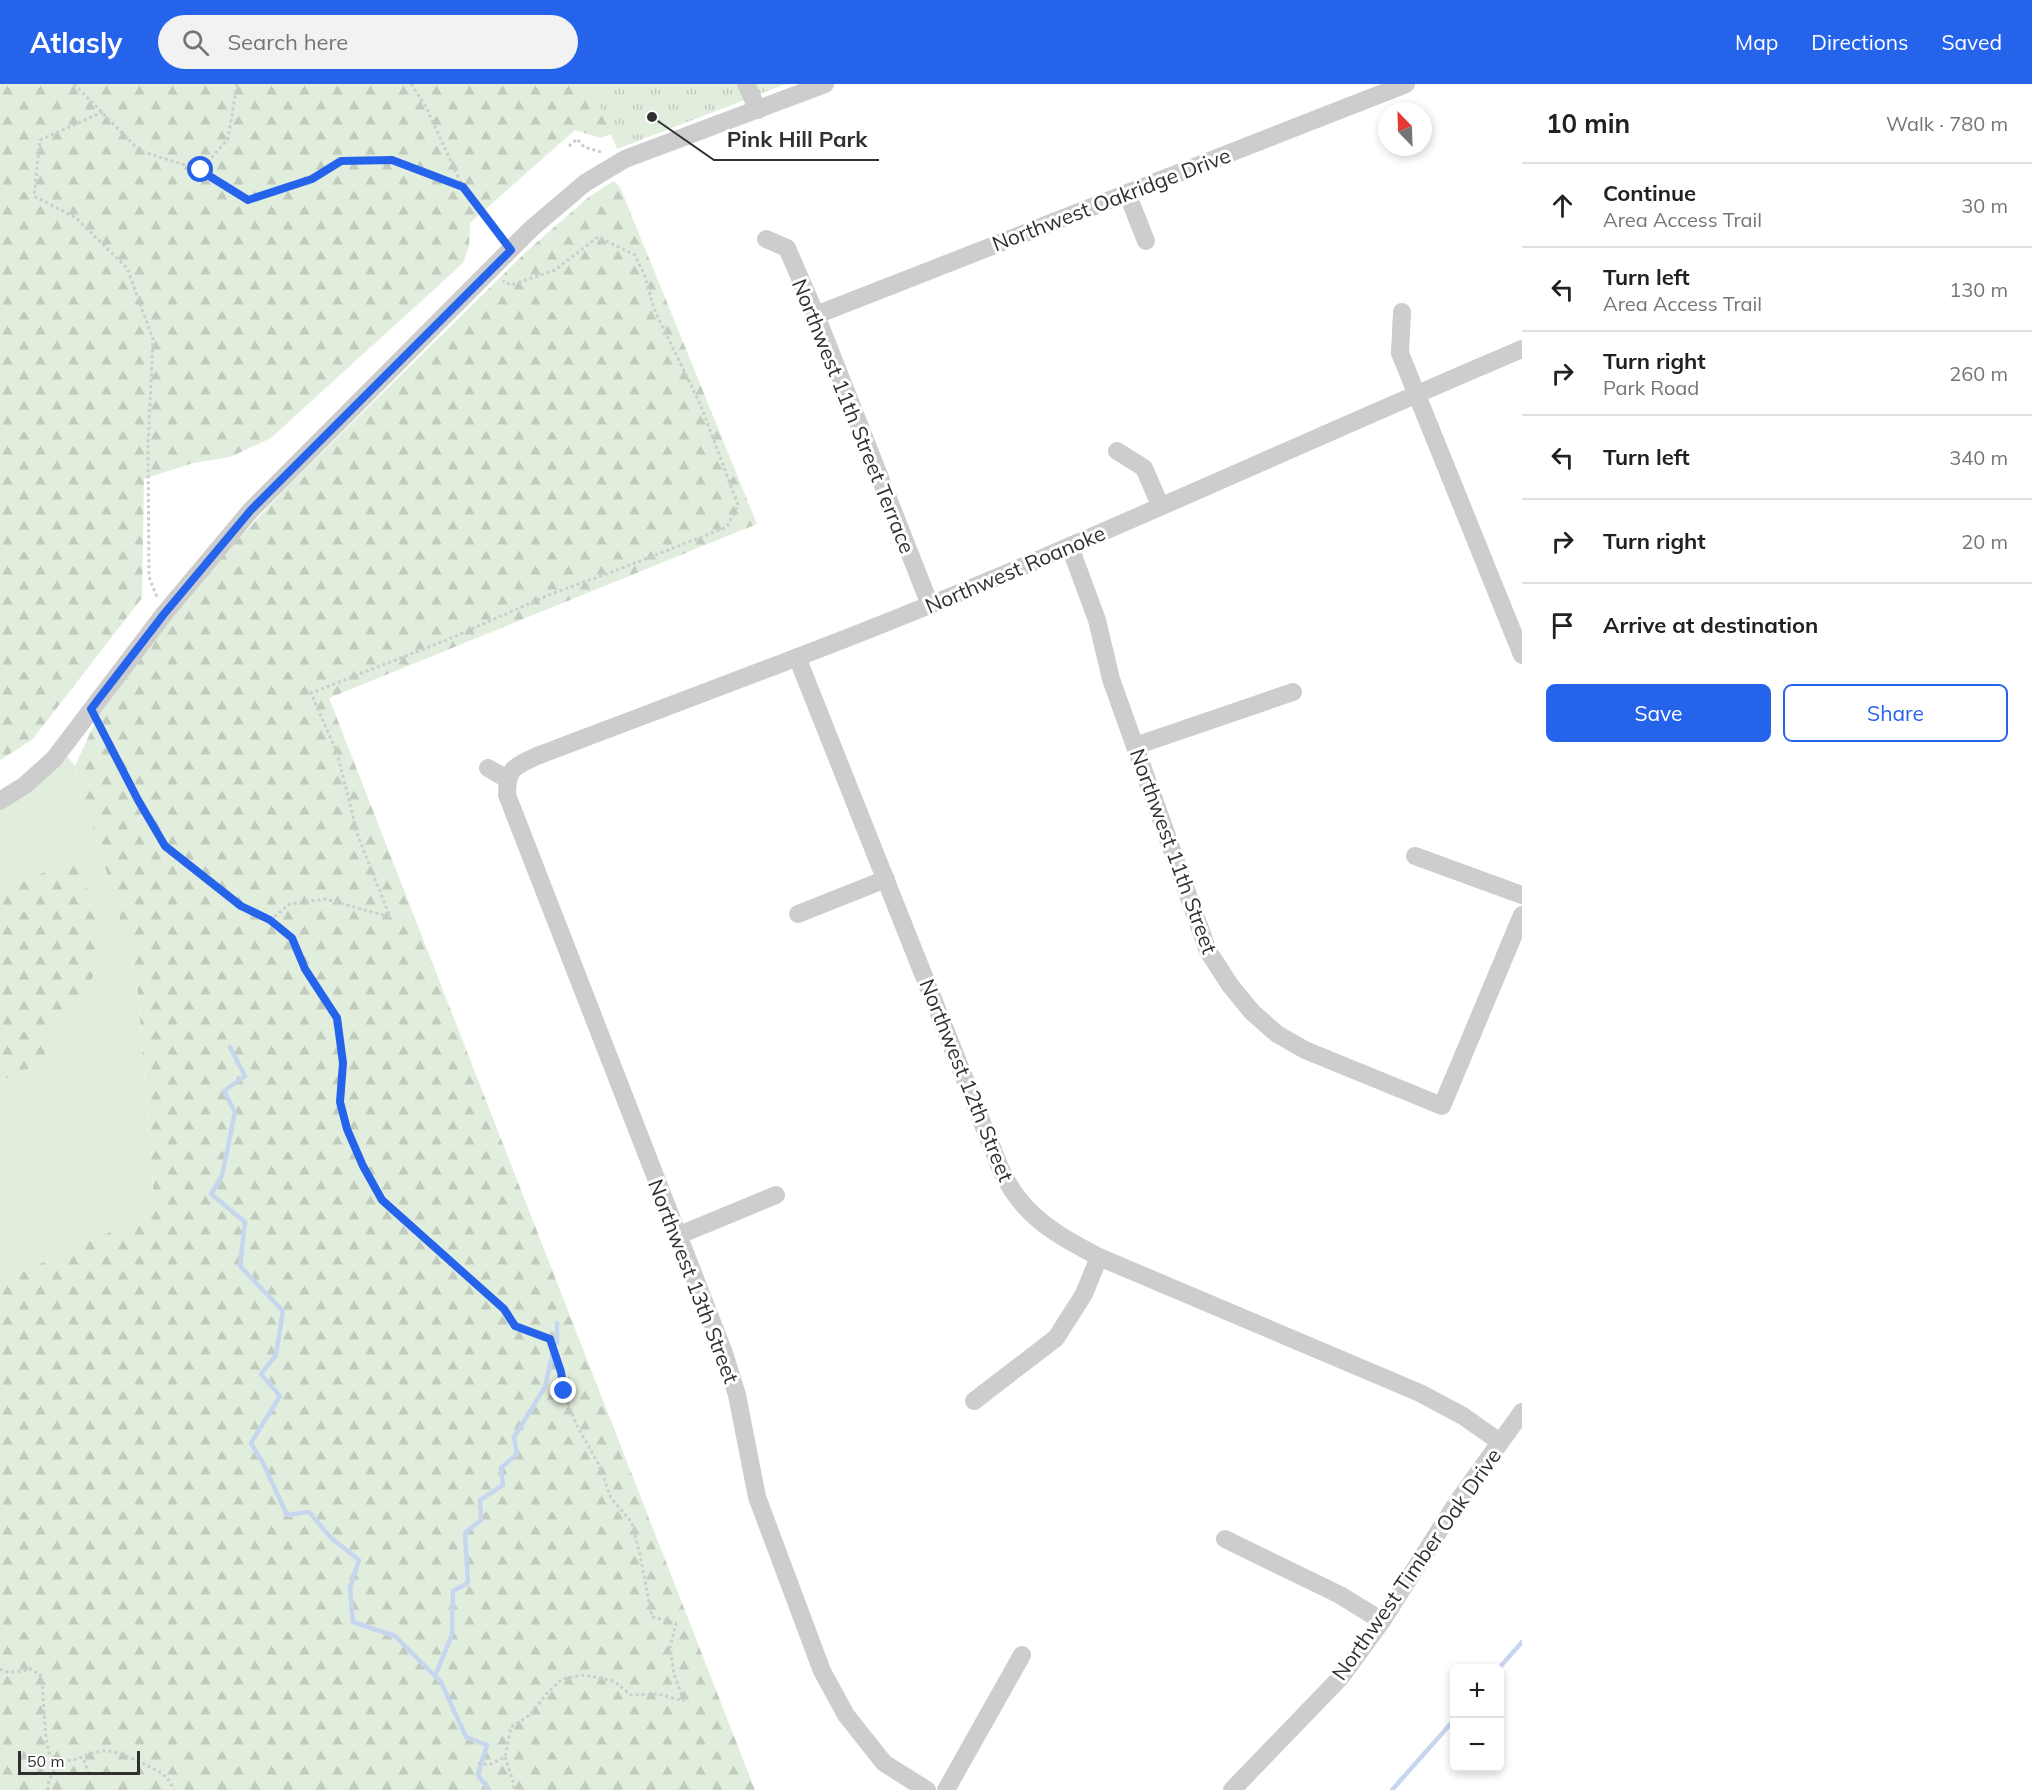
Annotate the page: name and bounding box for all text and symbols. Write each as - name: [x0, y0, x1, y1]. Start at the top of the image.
- search box: [158, 15, 578, 69]
- text: Atlasly: [30, 25, 122, 60]
- icon: search: [179, 26, 212, 59]
- text: Search here: [227, 28, 348, 56]
- text: Map: [1735, 29, 1778, 55]
- text: Directions: [1811, 29, 1908, 55]
- text: Saved: [1941, 29, 2002, 55]
- north arrow: [1378, 102, 1432, 156]
- text: 10 min: [1546, 107, 1630, 140]
- text: Walk · 780 m: [1886, 111, 2008, 136]
- callout: Pink Hill Park: [714, 120, 879, 160]
- text: Pink Hill Park: [727, 125, 868, 153]
- street label: Northwest Oakridge Drive: [988, 141, 1234, 257]
- route start: [187, 156, 213, 182]
- text: Continue: [1603, 179, 1696, 207]
- icon: ahead: [1546, 189, 1579, 222]
- text: 30 m: [1961, 193, 2008, 218]
- text: Area Access Trail: [1603, 207, 1762, 232]
- text: Turn left: [1603, 263, 1690, 291]
- icon: left: [1546, 273, 1579, 306]
- street label: Northwest 11th Street Terrace: [787, 275, 921, 557]
- text: 130 m: [1949, 277, 2008, 302]
- text: Area Access Trail: [1603, 291, 1762, 316]
- text: Turn right: [1603, 347, 1706, 375]
- icon: right: [1546, 357, 1579, 390]
- text: 260 m: [1949, 361, 2008, 386]
- text: Park Road: [1603, 375, 1699, 400]
- icon: left: [1546, 441, 1579, 474]
- text: Turn left: [1603, 443, 1690, 471]
- text: 340 m: [1949, 445, 2008, 470]
- street label: Northwest Roanoke: [921, 519, 1109, 619]
- icon: right: [1546, 525, 1579, 558]
- text: Turn right: [1603, 527, 1706, 555]
- text: 20 m: [1961, 529, 2008, 554]
- icon: arrive: [1546, 609, 1579, 642]
- text: Arrive at destination: [1603, 611, 1818, 639]
- button: Save: [1546, 684, 1771, 742]
- button: Share: [1783, 684, 2008, 742]
- street label: Northwest 11th Street: [1125, 745, 1223, 957]
- street label: Northwest 12th Street: [914, 975, 1020, 1185]
- street label: Northwest 13th Street: [643, 1175, 745, 1387]
- route end: [550, 1377, 576, 1403]
- street label: Northwest Timber Oak Drive: [1326, 1443, 1506, 1685]
- map controls: [1450, 1664, 1504, 1772]
- button: +: [1450, 1664, 1504, 1718]
- button: −: [1450, 1718, 1504, 1772]
- scale bar: [18, 1748, 140, 1776]
- text: 50 m: [27, 1751, 64, 1771]

